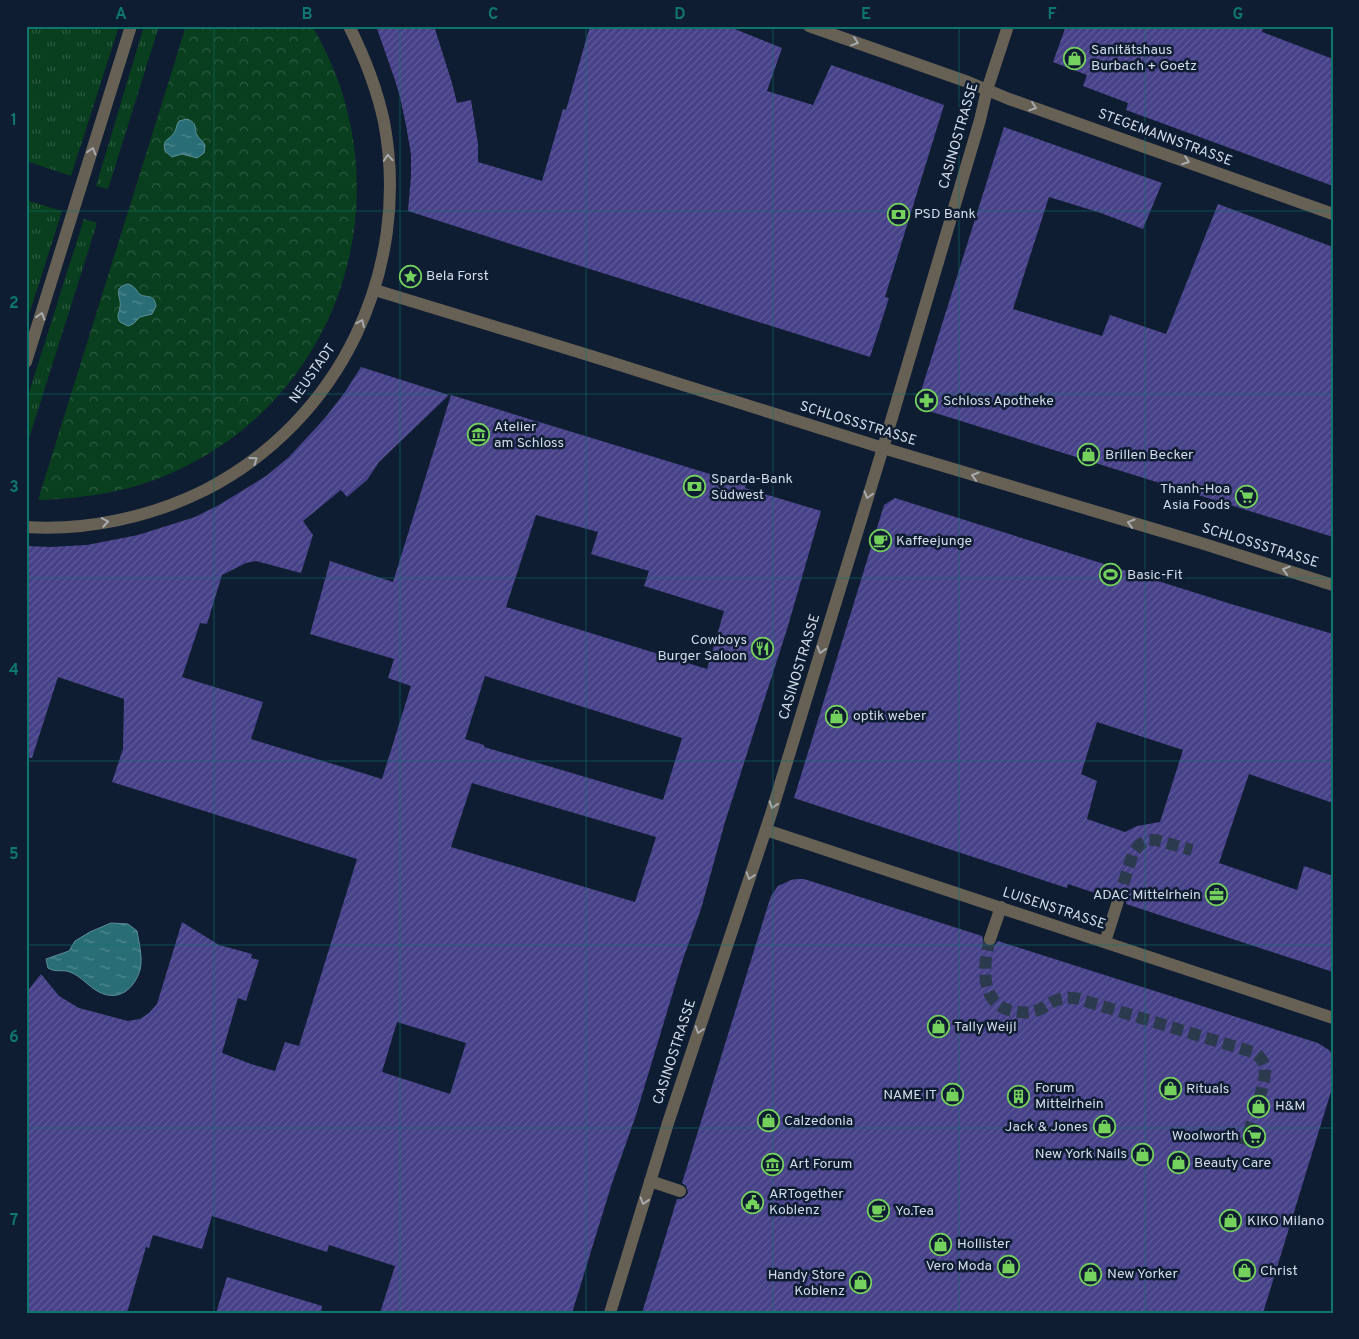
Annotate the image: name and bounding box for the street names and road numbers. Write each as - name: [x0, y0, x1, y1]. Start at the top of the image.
- street label: CASINOSTRASSE: [936, 81, 982, 191]
- street label: STEGEMANNSTRASSE: [1096, 106, 1234, 170]
- street label: NEUSTADT: [286, 341, 340, 407]
- street label: SCHLOSSSTRASSE: [797, 398, 919, 450]
- street label: SCHLOSSSTRASSE: [1199, 520, 1321, 572]
- street label: CASINOSTRASSE: [776, 612, 824, 722]
- street label: LUISENSTRASSE: [1000, 884, 1108, 934]
- street label: CASINOSTRASSE: [650, 997, 700, 1107]

